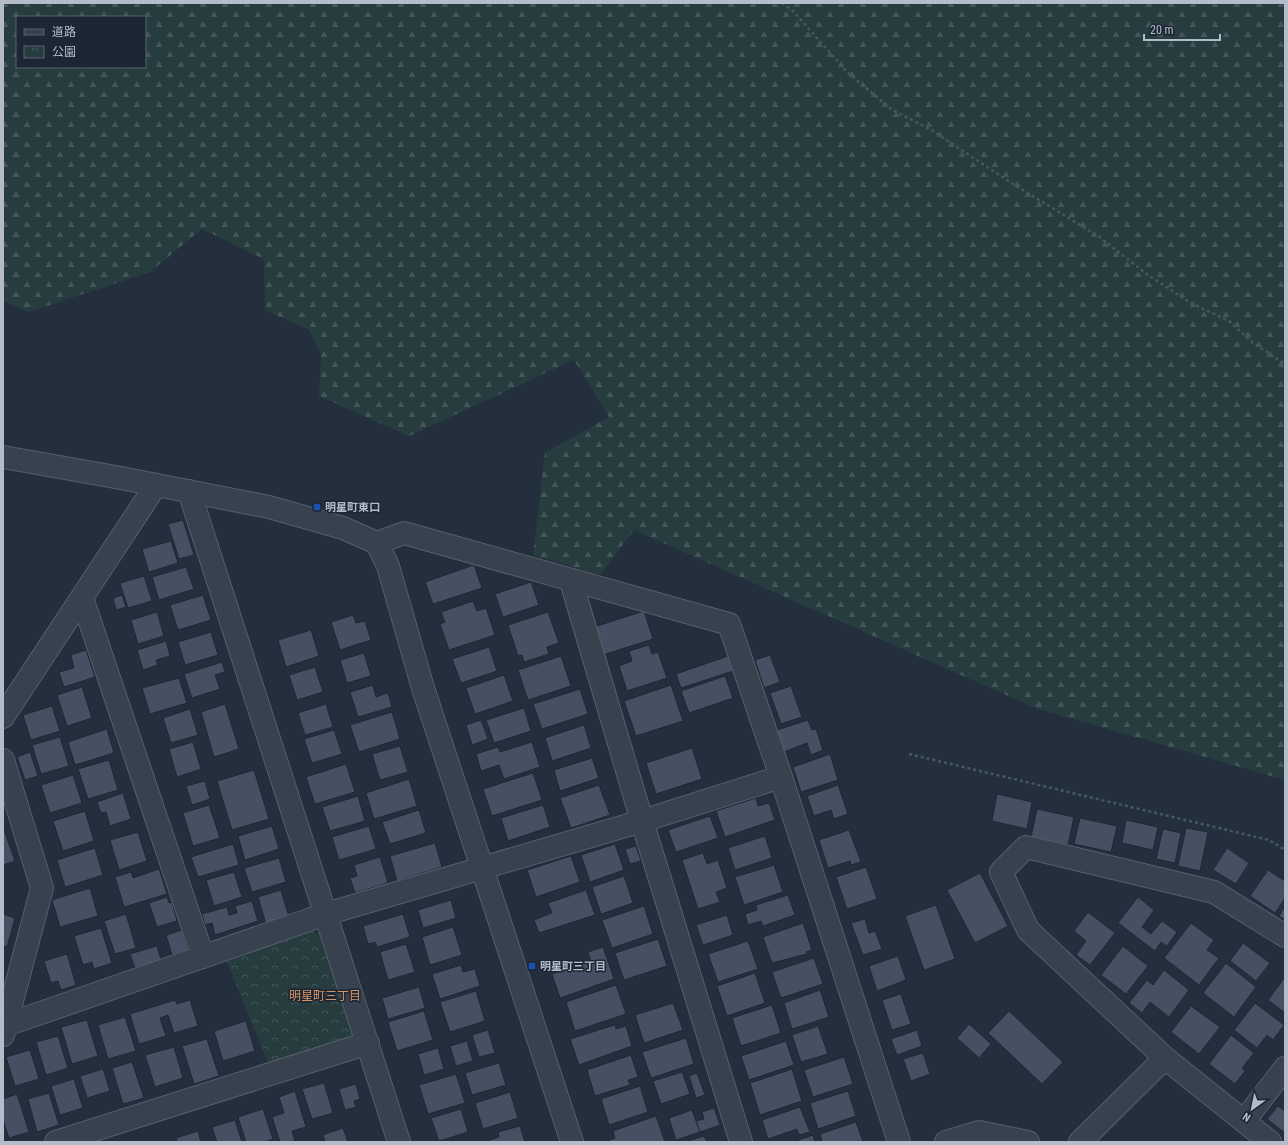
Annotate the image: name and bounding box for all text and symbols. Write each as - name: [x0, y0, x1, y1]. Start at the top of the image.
- legend: [16, 16, 146, 68]
- scale bar: [1144, 16, 1220, 42]
- text: 20 m: [1150, 23, 1174, 37]
- text: 道路: [52, 25, 76, 39]
- text: 公園: [52, 45, 76, 59]
- place label: 明星町東口: [325, 501, 380, 514]
- marker: 明星町東口: [312, 502, 322, 512]
- place label: 明星町三丁目: [540, 960, 606, 973]
- marker: 明星町三丁目: [527, 961, 537, 971]
- district label: 明星町三丁目: [289, 989, 361, 1003]
- north arrow: [1232, 1089, 1272, 1129]
- text: N: [1240, 1110, 1253, 1124]

